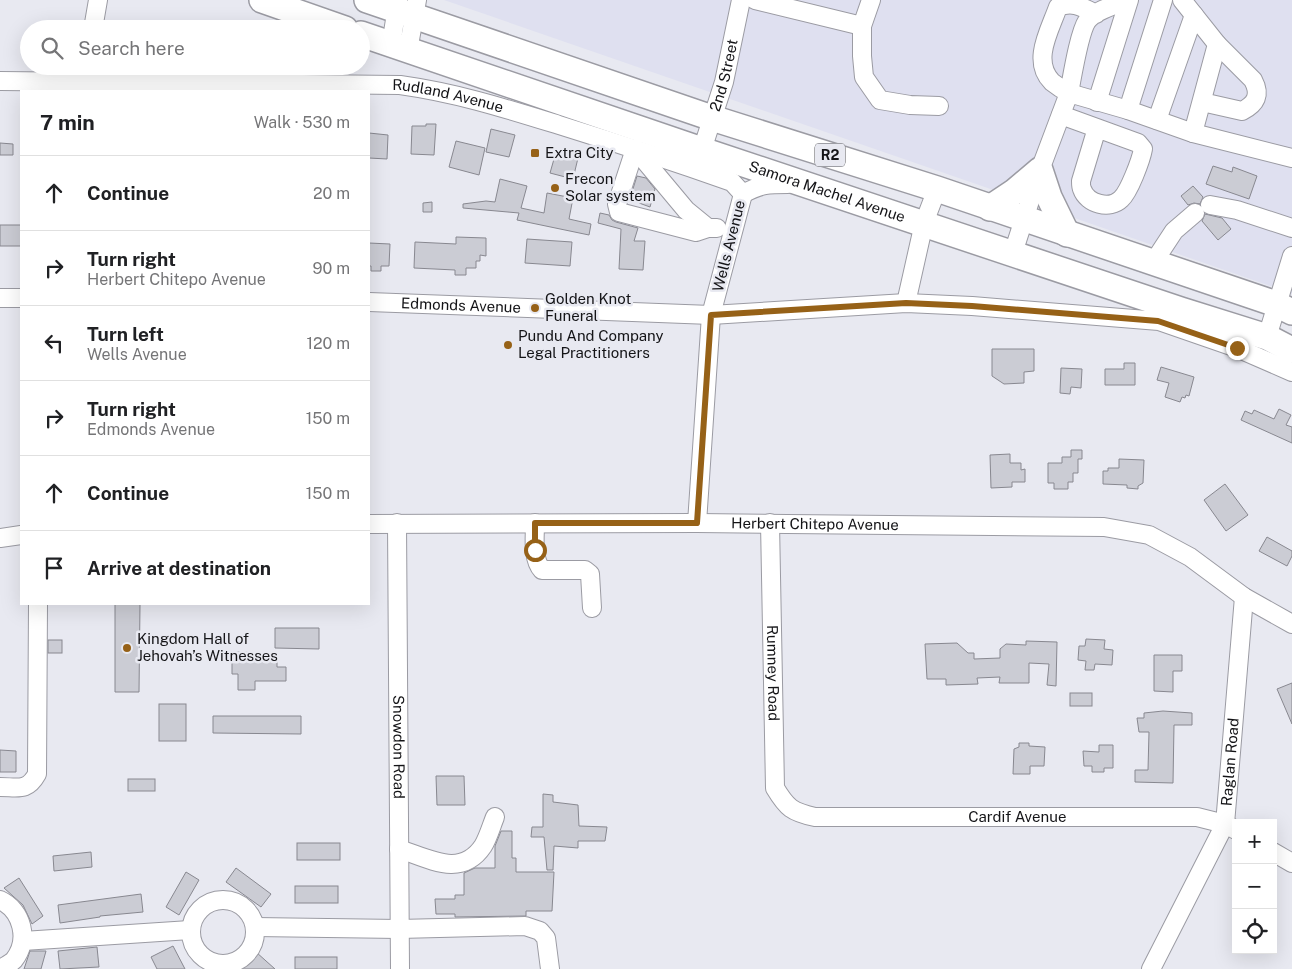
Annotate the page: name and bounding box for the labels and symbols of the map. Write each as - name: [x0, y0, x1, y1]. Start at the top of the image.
- street label: 2nd Street: [706, 37, 741, 113]
- street label: Rudland Avenue: [392, 76, 505, 116]
- place label: Extra City: [545, 144, 614, 161]
- road number: R2: [815, 144, 845, 166]
- marker: Extra City: [529, 147, 541, 159]
- street label: Samora Machel Avenue: [747, 157, 908, 225]
- place label: Frecon Solar system: [565, 170, 656, 204]
- marker: Frecon Solar system: [549, 182, 561, 194]
- street label: Wells Avenue: [709, 198, 748, 293]
- place label: Golden Knot Funeral: [545, 290, 631, 324]
- street label: Edmonds Avenue: [401, 294, 521, 316]
- marker: Golden Knot Funeral: [529, 302, 541, 314]
- place label: Pundu And Company Legal Practitioners: [518, 327, 663, 361]
- route end: [1226, 337, 1249, 360]
- marker: Pundu And Company Legal Practitioners: [502, 339, 514, 351]
- street label: Herbert Chitepo Avenue: [731, 514, 899, 533]
- route start: [524, 539, 547, 562]
- street label: Rumney Road: [764, 625, 783, 721]
- place label: Kingdom Hall of Jehovah’s Witnesses: [137, 630, 278, 664]
- marker: Kingdom Hall of Jehovah’s Witnesses: [121, 642, 133, 654]
- street label: Snowdon Road: [390, 695, 408, 799]
- street label: Raglan Road: [1218, 717, 1242, 807]
- street label: Cardif Avenue: [968, 808, 1066, 825]

